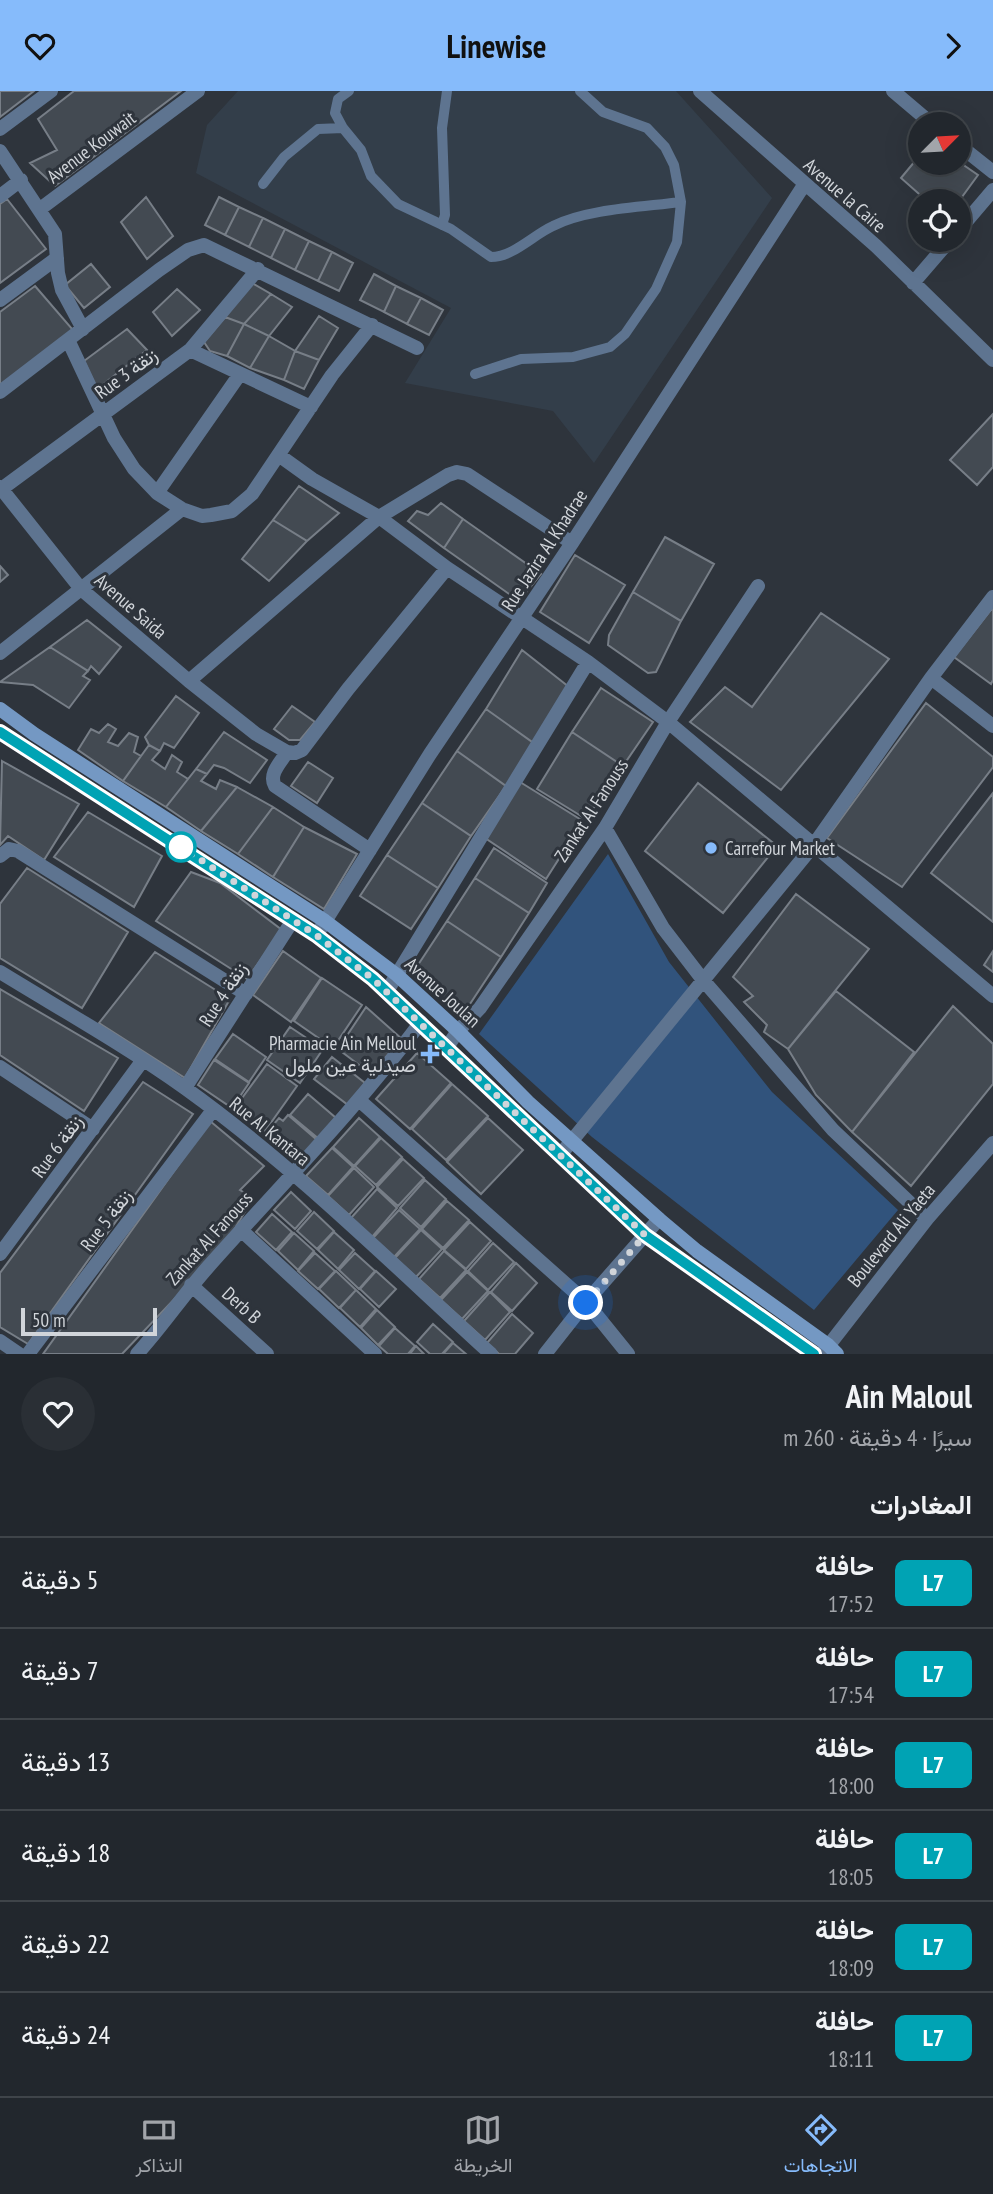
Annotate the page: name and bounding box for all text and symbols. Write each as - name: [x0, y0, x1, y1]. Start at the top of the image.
- text: Linewise: [447, 25, 547, 67]
- icon: heart: [21, 27, 59, 65]
- icon: forward: [934, 27, 972, 65]
- street label: Avenue Kouwait: [42, 105, 141, 188]
- north arrow: [908, 112, 971, 175]
- map controls: [908, 112, 971, 252]
- street label: Avenue la Caire: [799, 153, 891, 237]
- button: locate: [908, 189, 971, 252]
- street label: Rue 3 زنقة: [90, 342, 162, 404]
- street label: Rue Jazira Al Khadrae: [496, 484, 592, 615]
- street label: Avenue Saida: [90, 568, 172, 644]
- street label: Zankat Al Fanouss: [549, 754, 633, 866]
- unlabelled marker: [166, 832, 196, 862]
- place label: Carrefour Market: [725, 836, 836, 860]
- marker: Carrefour Market: [703, 840, 719, 856]
- street label: Avenue Joulan: [400, 952, 486, 1032]
- street label: Rue 4 زنقة: [193, 957, 253, 1031]
- place label: Pharmacie Ain Melloul صيدلية عين ملول: [269, 1031, 417, 1077]
- marker: Pharmacie Ain Melloul صيدلية عين ملول: [422, 1046, 438, 1062]
- street label: Rue Al Kantara: [225, 1091, 315, 1171]
- street label: Rue 6 زنقة: [26, 1110, 88, 1182]
- street label: Boulevard Ali Yaeta: [842, 1178, 940, 1292]
- street label: Rue 5 زنقة: [75, 1184, 137, 1256]
- street label: Zankat Al Fanouss: [161, 1186, 257, 1290]
- street label: Derb B: [218, 1281, 267, 1329]
- your location: [568, 1285, 603, 1320]
- scale bar: [21, 1305, 158, 1337]
- text: 50 m: [32, 1308, 66, 1332]
- text: Ain Maloul: [845, 1374, 972, 1417]
- button: heart: [21, 1377, 95, 1451]
- text: سيرًا · 4 دقيقة · 260 m: [783, 1423, 972, 1452]
- text: المغادرات: [870, 1488, 972, 1521]
- text: حافلة: [815, 1549, 874, 1582]
- text: 5 دقيقة: [21, 1563, 98, 1596]
- text: L7: [923, 1567, 944, 1598]
- text: 17:52: [828, 1589, 874, 1618]
- text: حافلة: [815, 1640, 874, 1673]
- text: 7 دقيقة: [21, 1654, 98, 1687]
- text: L7: [923, 1658, 944, 1689]
- text: 17:54: [828, 1680, 874, 1709]
- text: حافلة: [815, 1731, 874, 1764]
- text: 13 دقيقة: [21, 1745, 110, 1778]
- text: L7: [923, 1749, 944, 1780]
- text: 18:00: [828, 1771, 874, 1800]
- text: حافلة: [815, 1822, 874, 1855]
- text: 18 دقيقة: [21, 1836, 110, 1869]
- text: L7: [923, 1840, 944, 1871]
- text: 18:05: [828, 1862, 874, 1891]
- text: حافلة: [815, 1913, 874, 1946]
- text: 22 دقيقة: [21, 1927, 110, 1960]
- text: L7: [923, 1931, 944, 1962]
- text: 18:09: [828, 1953, 874, 1982]
- text: حافلة: [815, 2004, 874, 2037]
- text: 24 دقيقة: [21, 2018, 110, 2051]
- text: L7: [923, 2022, 944, 2053]
- text: 18:11: [828, 2044, 874, 2073]
- tab: التذاكر: [136, 2111, 183, 2182]
- tab: الخريطة: [454, 2111, 513, 2182]
- tab: الاتجاهات: [784, 2111, 857, 2182]

